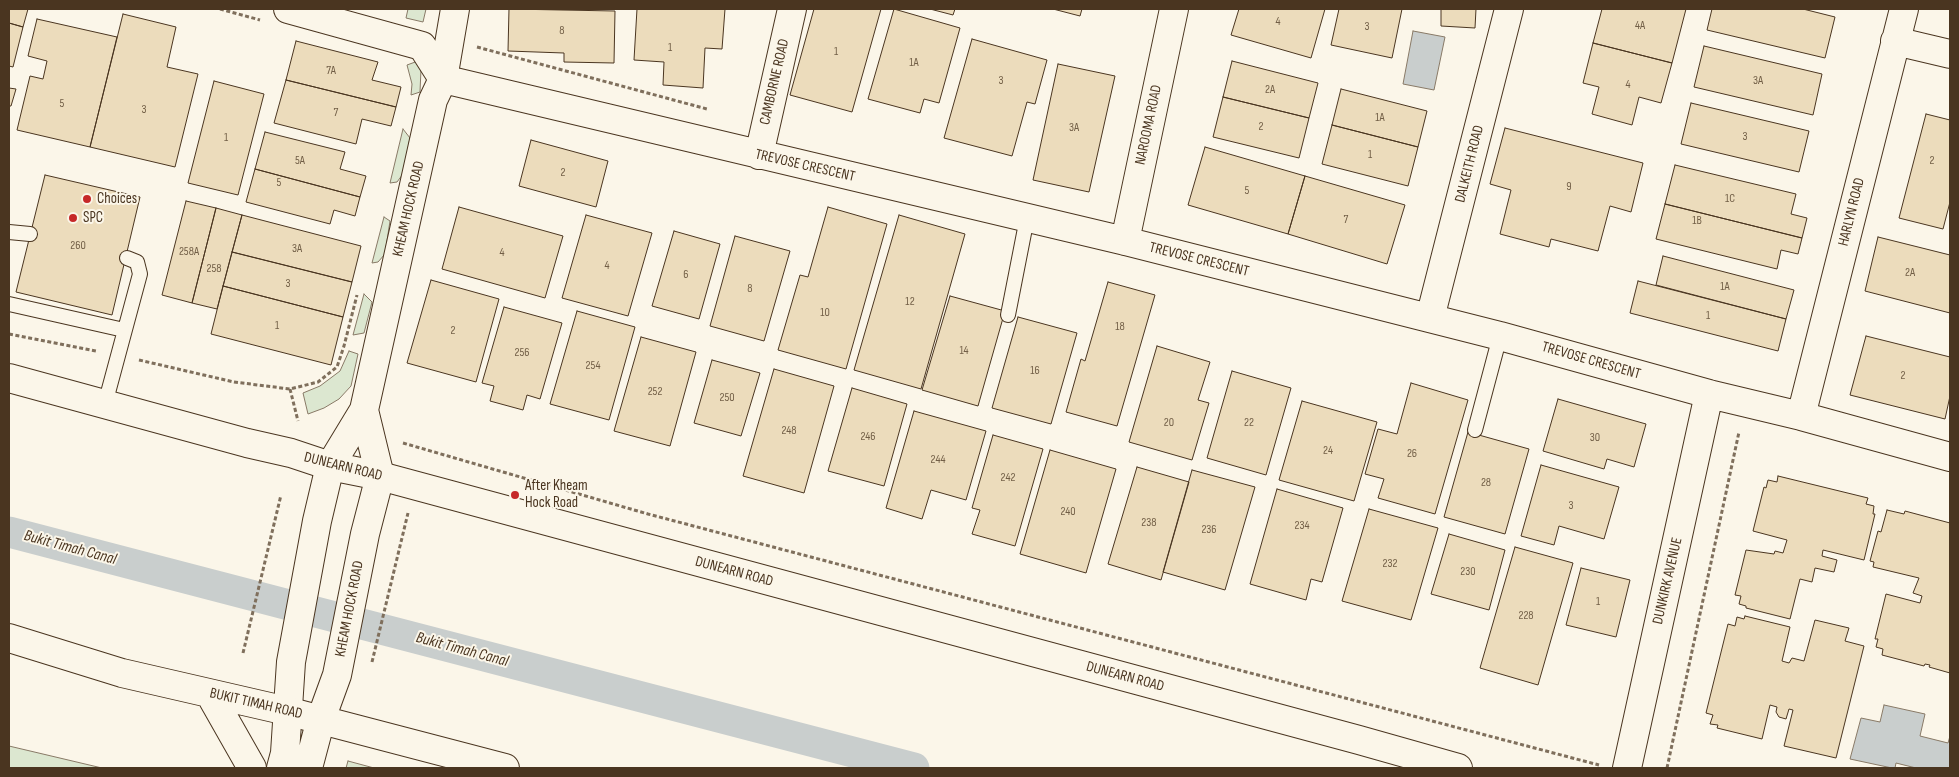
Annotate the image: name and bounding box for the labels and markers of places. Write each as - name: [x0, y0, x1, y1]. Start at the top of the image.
- place label: Choices: [97, 190, 137, 208]
- marker: Choices: [81, 193, 93, 205]
- place label: SPC: [83, 209, 103, 227]
- marker: SPC: [67, 212, 79, 224]
- place label: After Kheam Hock Road: [525, 477, 588, 512]
- marker: After Kheam Hock Road: [509, 489, 521, 501]

